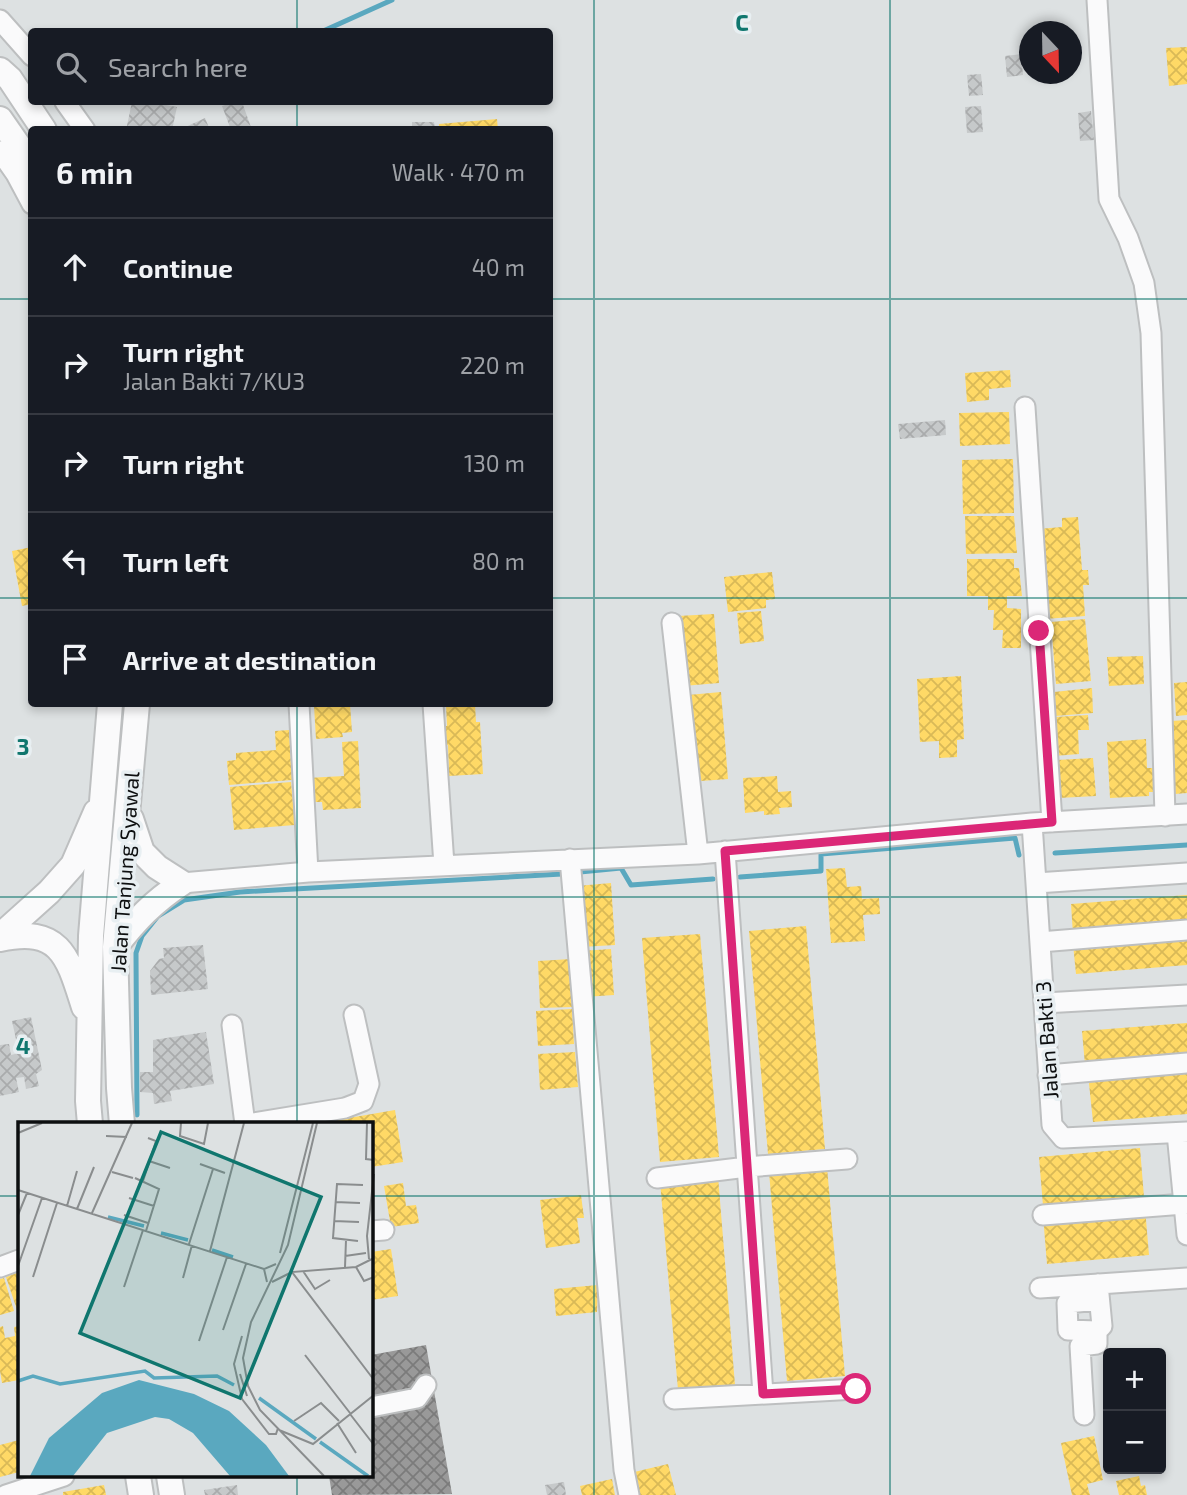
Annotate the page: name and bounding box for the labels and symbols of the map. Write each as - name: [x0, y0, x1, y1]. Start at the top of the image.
- text: C: [735, 8, 749, 36]
- north arrow: [1019, 21, 1082, 84]
- route end: [1023, 615, 1054, 646]
- text: 3: [16, 732, 30, 760]
- street label: Jalan Tanjung Syawal: [104, 770, 145, 974]
- street label: Jalan Bakti 3: [1029, 980, 1063, 1100]
- text: 4: [16, 1031, 30, 1059]
- inset map: [18, 1122, 373, 1478]
- route start: [840, 1373, 871, 1404]

